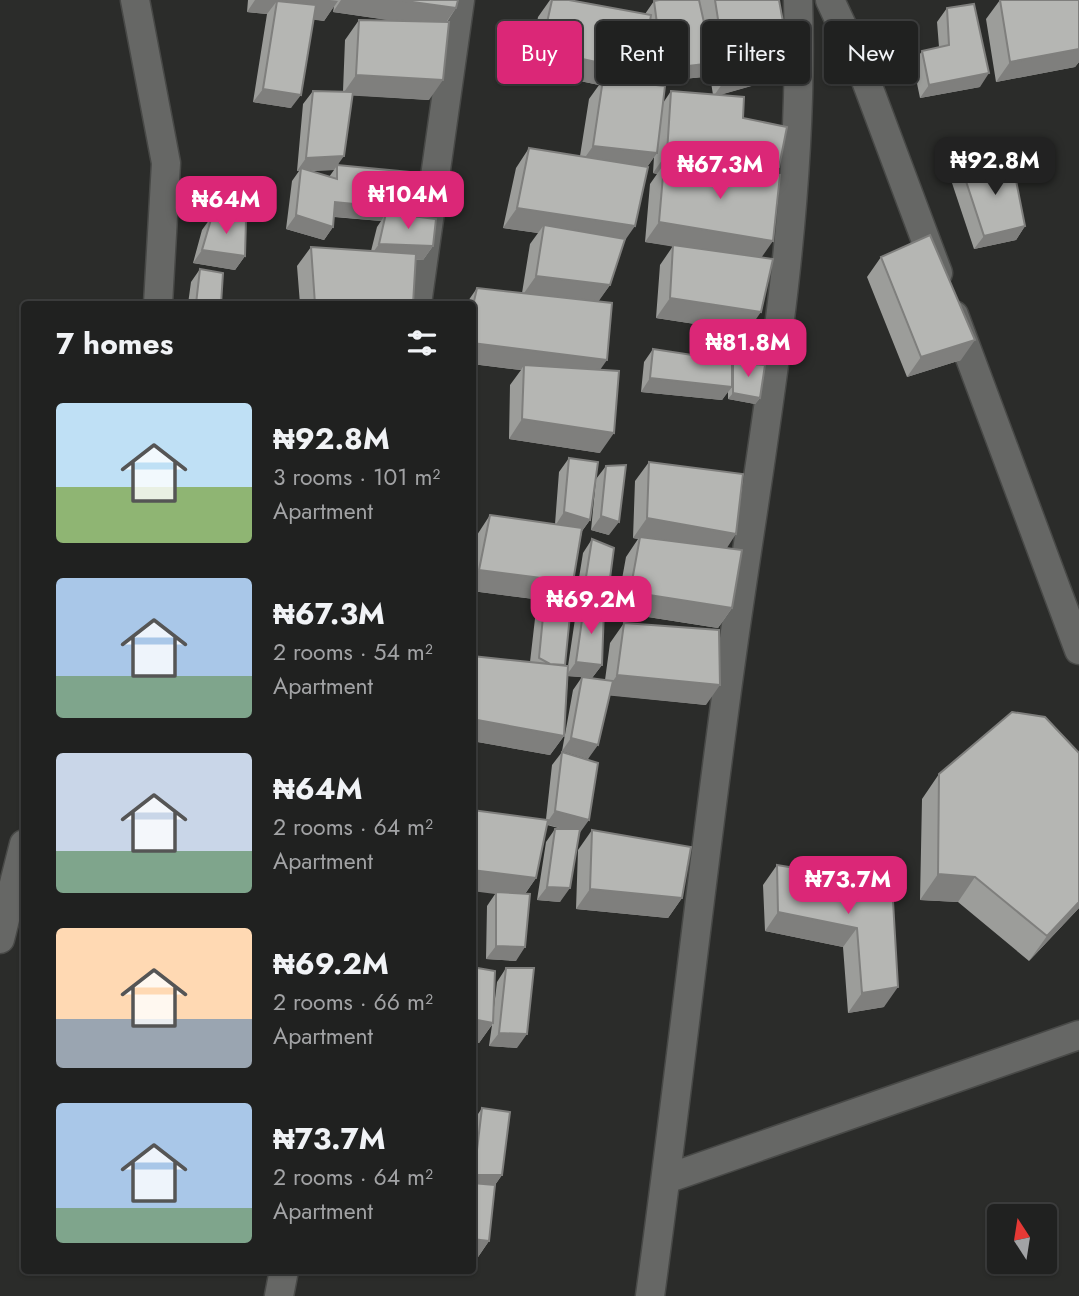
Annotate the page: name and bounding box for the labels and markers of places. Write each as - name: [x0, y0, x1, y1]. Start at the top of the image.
- pin: ₦92.8M: [938, 138, 1052, 197]
- pin: ₦67.3M: [663, 142, 777, 201]
- pin: ₦104M: [359, 172, 457, 231]
- pin: ₦64M: [185, 176, 267, 236]
- pin: ₦81.8M: [691, 320, 805, 379]
- pin: ₦69.2M: [534, 576, 648, 636]
- pin: ₦73.7M: [791, 856, 905, 916]

